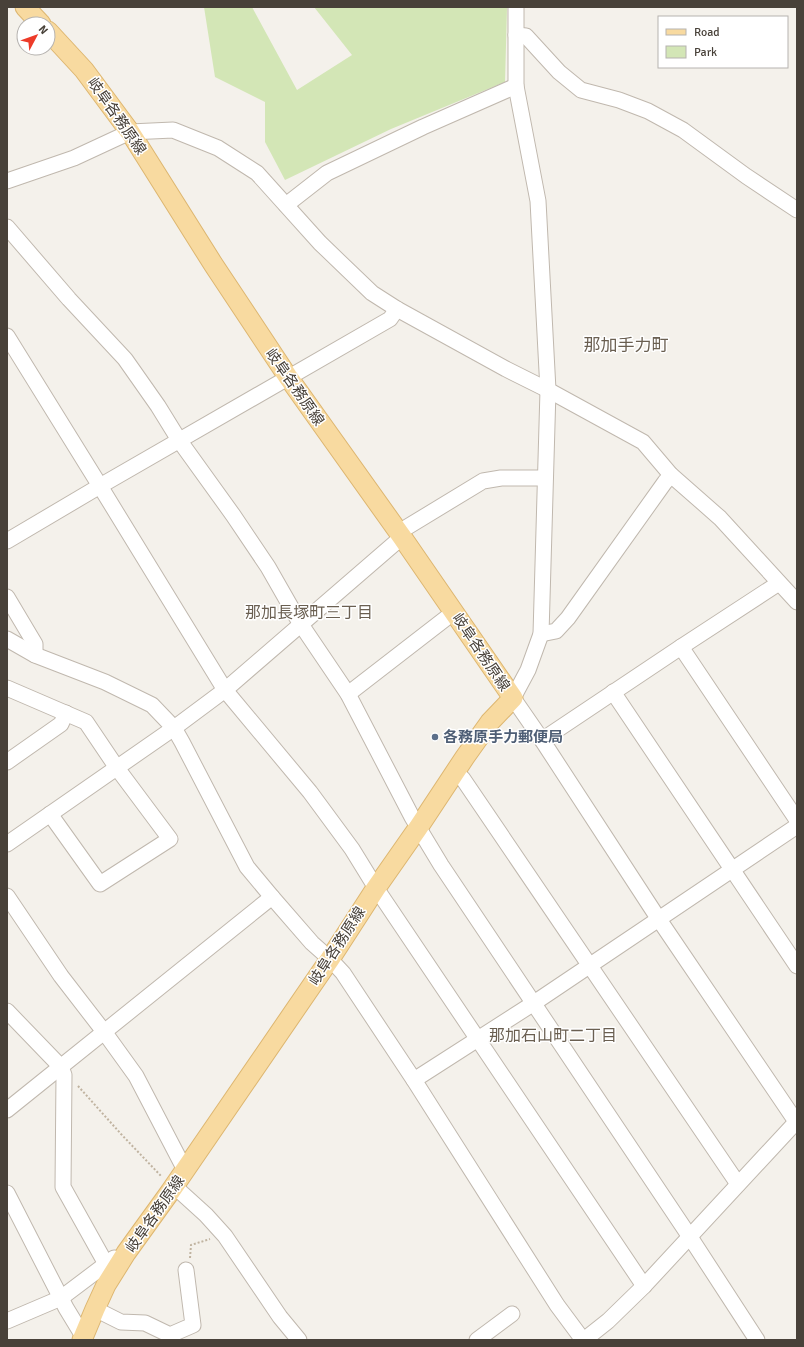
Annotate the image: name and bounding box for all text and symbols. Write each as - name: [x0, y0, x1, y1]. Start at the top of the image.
- north arrow: [16, 16, 56, 56]
- legend: [658, 16, 788, 68]
- text: N: [36, 23, 51, 37]
- text: Road: [694, 25, 720, 40]
- text: Park: [694, 45, 717, 60]
- street label: 岐阜各務原線: [84, 74, 150, 158]
- district label: 那加手力町: [584, 335, 669, 356]
- street label: 岐阜各務原線: [262, 345, 328, 429]
- district label: 那加長塚町三丁目: [245, 603, 373, 623]
- street label: 岐阜各務原線: [448, 610, 514, 694]
- place label: 各務原手力郵便局: [443, 728, 563, 746]
- marker: 各務原手力郵便局: [430, 732, 440, 742]
- street label: 岐阜各務原線: [305, 903, 369, 989]
- district label: 那加石山町二丁目: [489, 1026, 617, 1046]
- street label: 岐阜各務原線: [122, 1172, 188, 1256]

